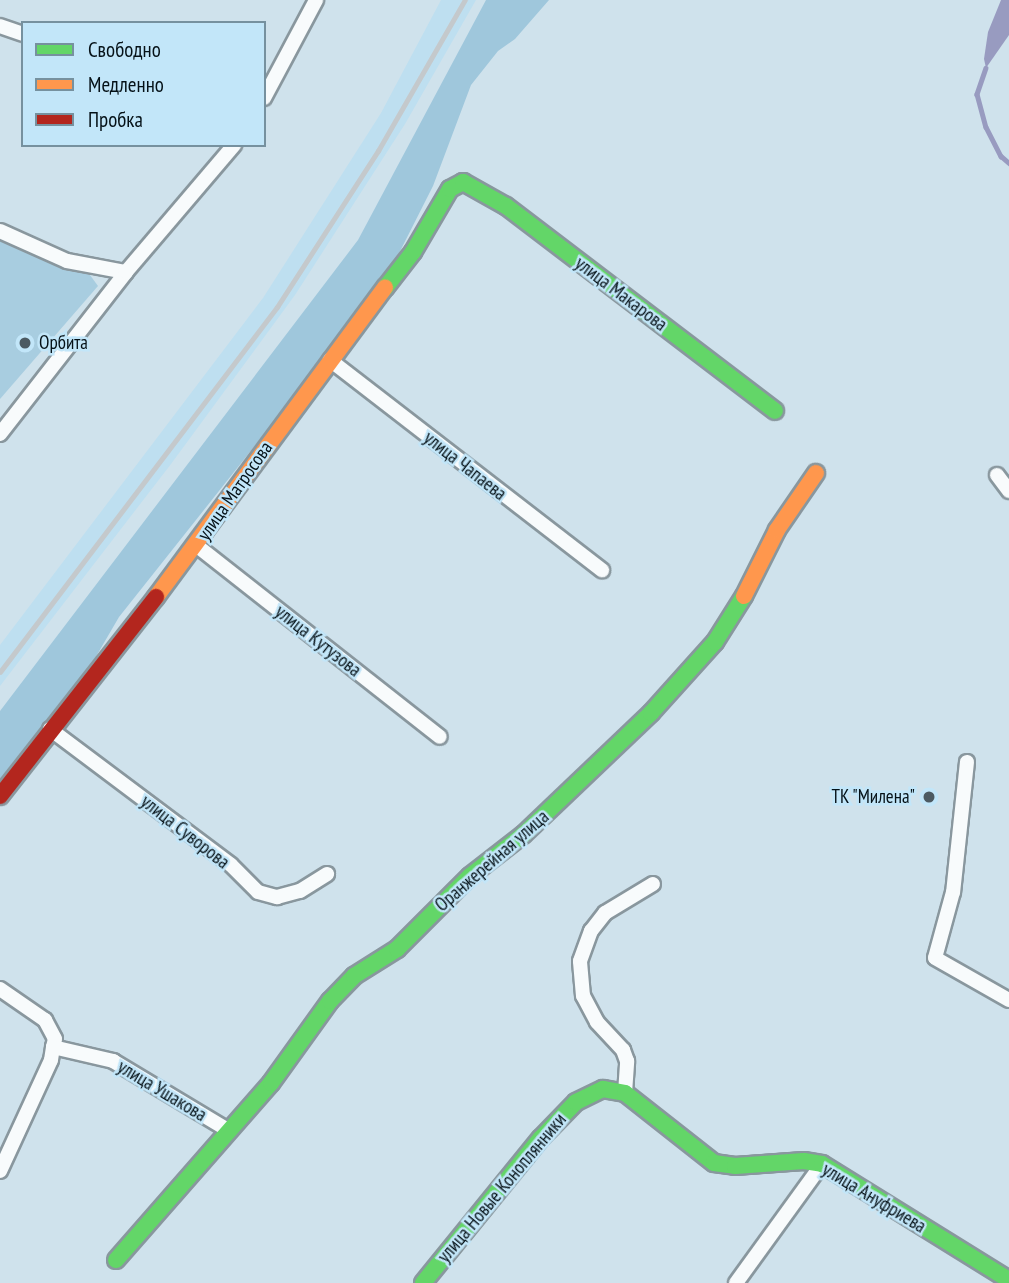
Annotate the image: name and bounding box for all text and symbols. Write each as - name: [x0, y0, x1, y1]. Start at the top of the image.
- legend: [21, 21, 266, 147]
- text: Свободно: [88, 36, 161, 63]
- text: Медленно: [88, 71, 164, 98]
- text: Пробка: [88, 106, 143, 133]
- street label: улица Макарова: [570, 252, 672, 336]
- place label: Орбита: [39, 332, 88, 354]
- marker: Орбита: [17, 335, 33, 351]
- street label: улица Чапаева: [419, 427, 511, 505]
- street label: улица Матросова: [193, 437, 277, 545]
- street label: улица Кутузова: [270, 600, 366, 682]
- place label: ТК "Милена": [830, 786, 915, 808]
- marker: ТК "Милена": [921, 789, 937, 805]
- street label: улица Суворова: [136, 790, 234, 874]
- street label: Оранжерейная улица: [431, 805, 553, 917]
- street label: улица Ушакова: [113, 1055, 211, 1127]
- street label: улица Новые Коноплянники: [433, 1109, 571, 1267]
- street label: улица Ануфриева: [818, 1158, 930, 1238]

